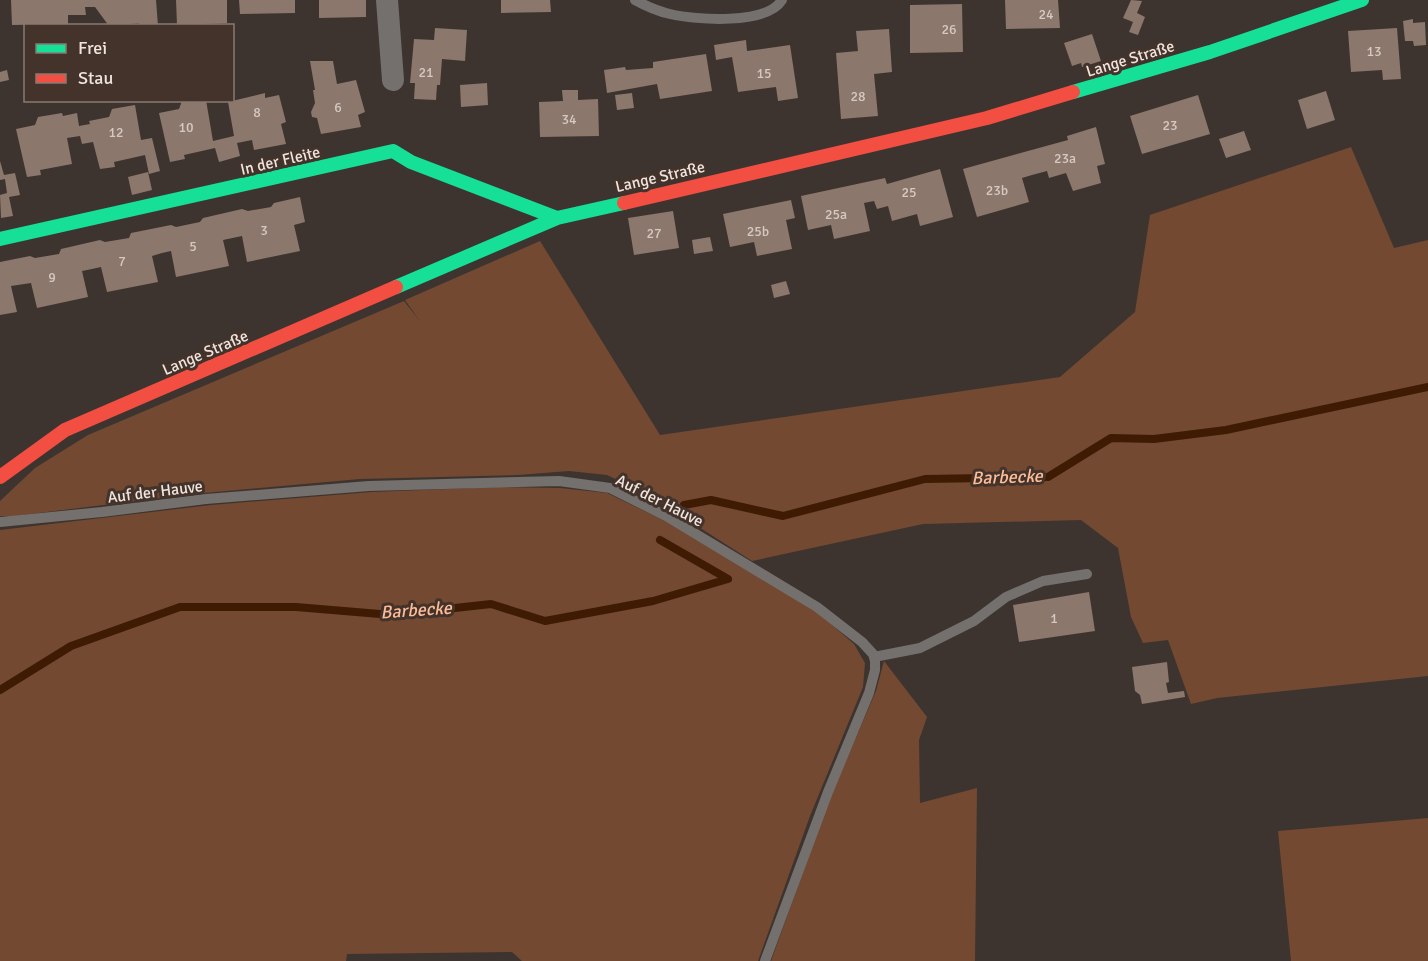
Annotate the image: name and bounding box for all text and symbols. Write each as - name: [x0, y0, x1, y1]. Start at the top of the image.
- house number: 24: [1038, 6, 1054, 23]
- house number: 26: [941, 21, 957, 38]
- legend: [24, 24, 234, 102]
- street label: Lange Straße: [1084, 36, 1177, 82]
- text: Frei: [78, 37, 107, 59]
- house number: 13: [1366, 43, 1382, 60]
- house number: 21: [418, 64, 434, 81]
- house number: 15: [756, 65, 772, 82]
- text: Stau: [78, 67, 113, 89]
- house number: 28: [850, 88, 866, 105]
- house number: 6: [334, 99, 342, 116]
- house number: 8: [253, 104, 261, 121]
- house number: 34: [561, 111, 577, 128]
- house number: 23: [1162, 117, 1178, 134]
- house number: 10: [178, 119, 194, 136]
- house number: 12: [108, 124, 124, 141]
- street label: In der Fleite: [238, 142, 322, 180]
- house number: 23a: [1054, 150, 1076, 167]
- street label: Lange Straße: [613, 157, 707, 197]
- house number: 23b: [986, 182, 1008, 199]
- house number: 25: [901, 184, 917, 201]
- house number: 25a: [825, 206, 847, 223]
- house number: 3: [260, 222, 268, 239]
- house number: 25b: [747, 223, 769, 240]
- house number: 27: [646, 225, 662, 242]
- house number: 5: [189, 238, 197, 255]
- house number: 7: [118, 253, 126, 270]
- house number: 9: [48, 269, 56, 286]
- street label: Lange Straße: [159, 326, 251, 380]
- water label: Barbecke: [971, 465, 1044, 489]
- street label: Auf der Hauve: [612, 470, 707, 532]
- street label: Auf der Hauve: [106, 476, 204, 508]
- water label: Barbecke: [380, 596, 453, 623]
- house number: 1: [1050, 610, 1058, 627]

